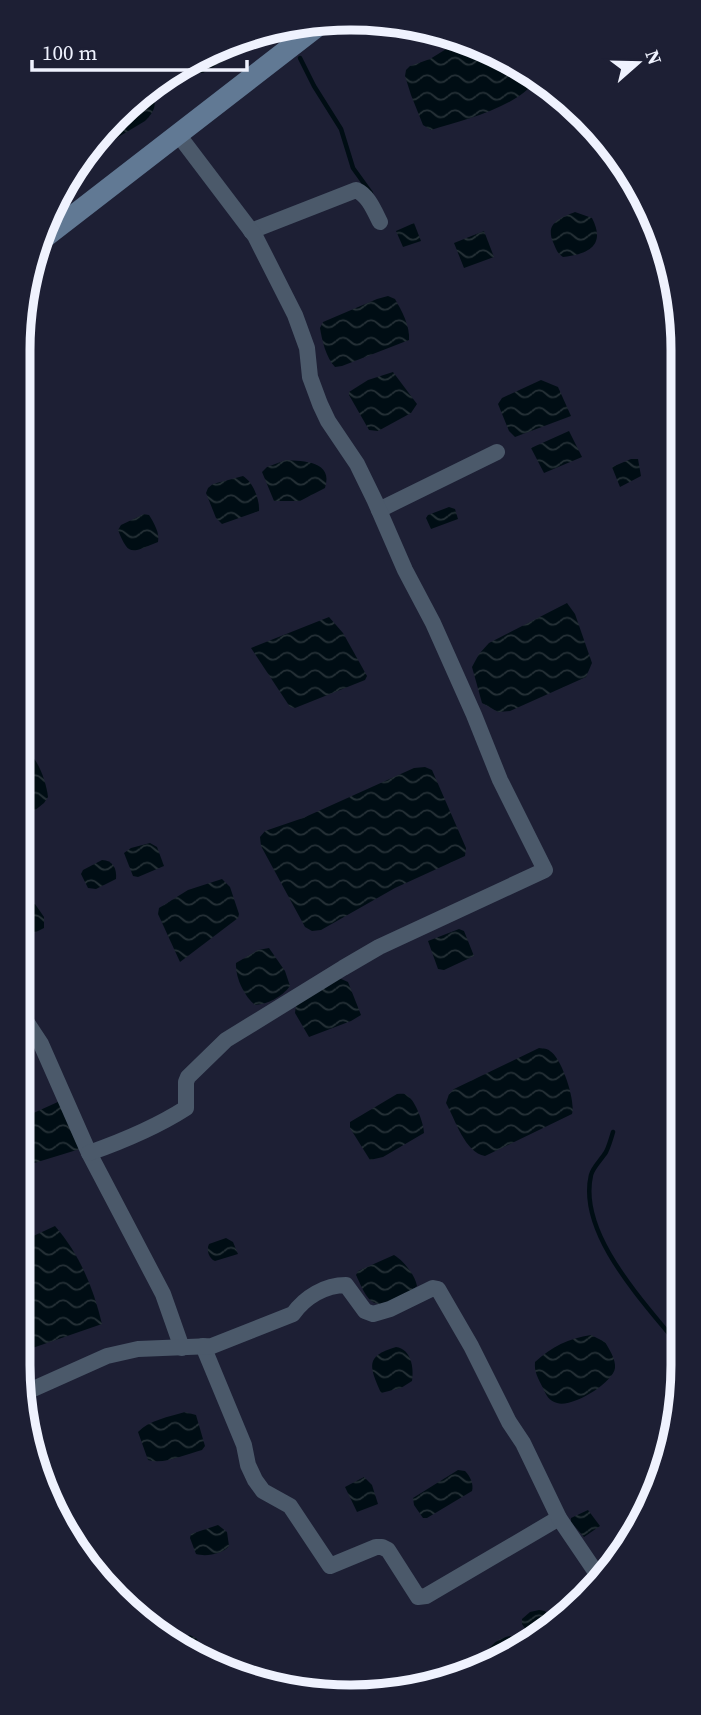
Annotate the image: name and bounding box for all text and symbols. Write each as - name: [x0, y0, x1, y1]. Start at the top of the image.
- scale bar: [32, 28, 247, 72]
- north arrow: [603, 28, 673, 98]
- text: 100 m: [42, 38, 97, 67]
- text: N: [639, 46, 669, 68]

